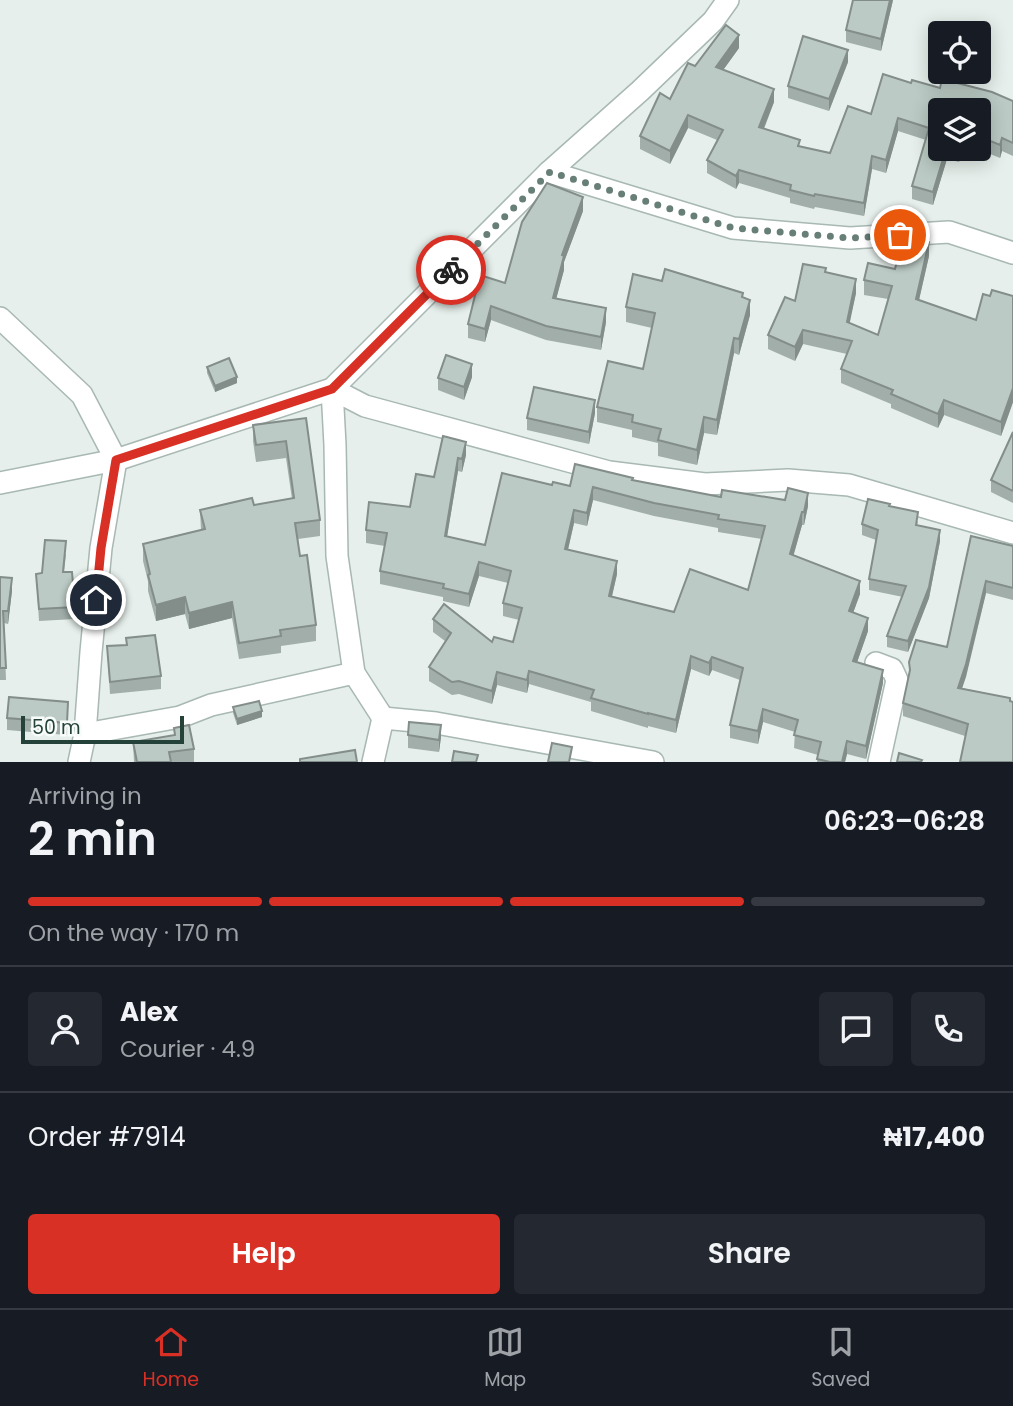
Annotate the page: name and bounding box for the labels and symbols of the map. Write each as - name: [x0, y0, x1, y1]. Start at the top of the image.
- pin: [870, 205, 930, 265]
- courier: [416, 235, 486, 305]
- pin: [66, 570, 126, 630]
- scale bar: [21, 713, 184, 745]

